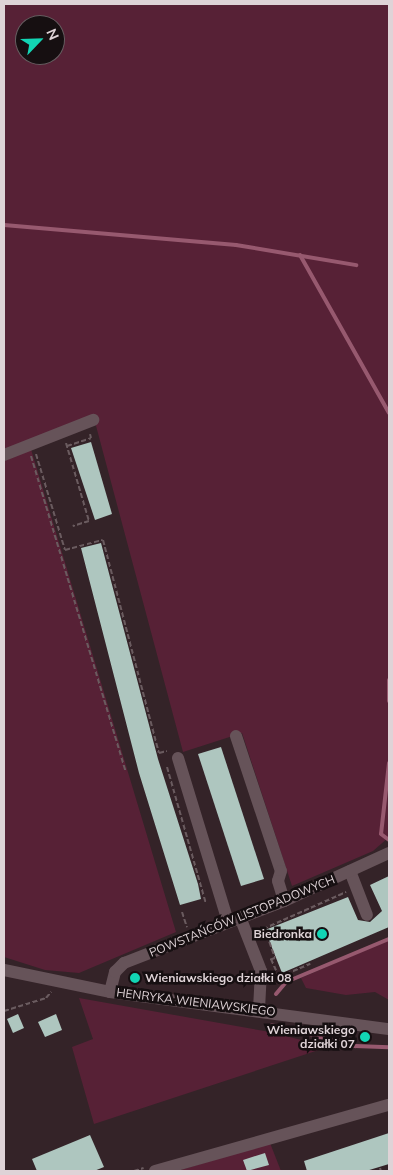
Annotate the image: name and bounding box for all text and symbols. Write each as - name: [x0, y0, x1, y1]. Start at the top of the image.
- north arrow: [15, 15, 65, 65]
- text: N: [42, 26, 63, 43]
- street label: POWSTAŃCÓW LISTOPADOWYCH: [147, 872, 337, 960]
- place label: Biedronka: [254, 927, 312, 941]
- marker: Biedronka: [316, 928, 328, 940]
- place label: Wieniawskiego działki 08: [145, 971, 291, 985]
- marker: Wieniawskiego działki 08: [129, 972, 141, 984]
- street label: HENRYKA WIENIAWSKIEGO: [116, 985, 276, 1019]
- place label: Wieniawskiego działki 07: [267, 1023, 355, 1051]
- marker: Wieniawskiego działki 07: [359, 1031, 371, 1043]

